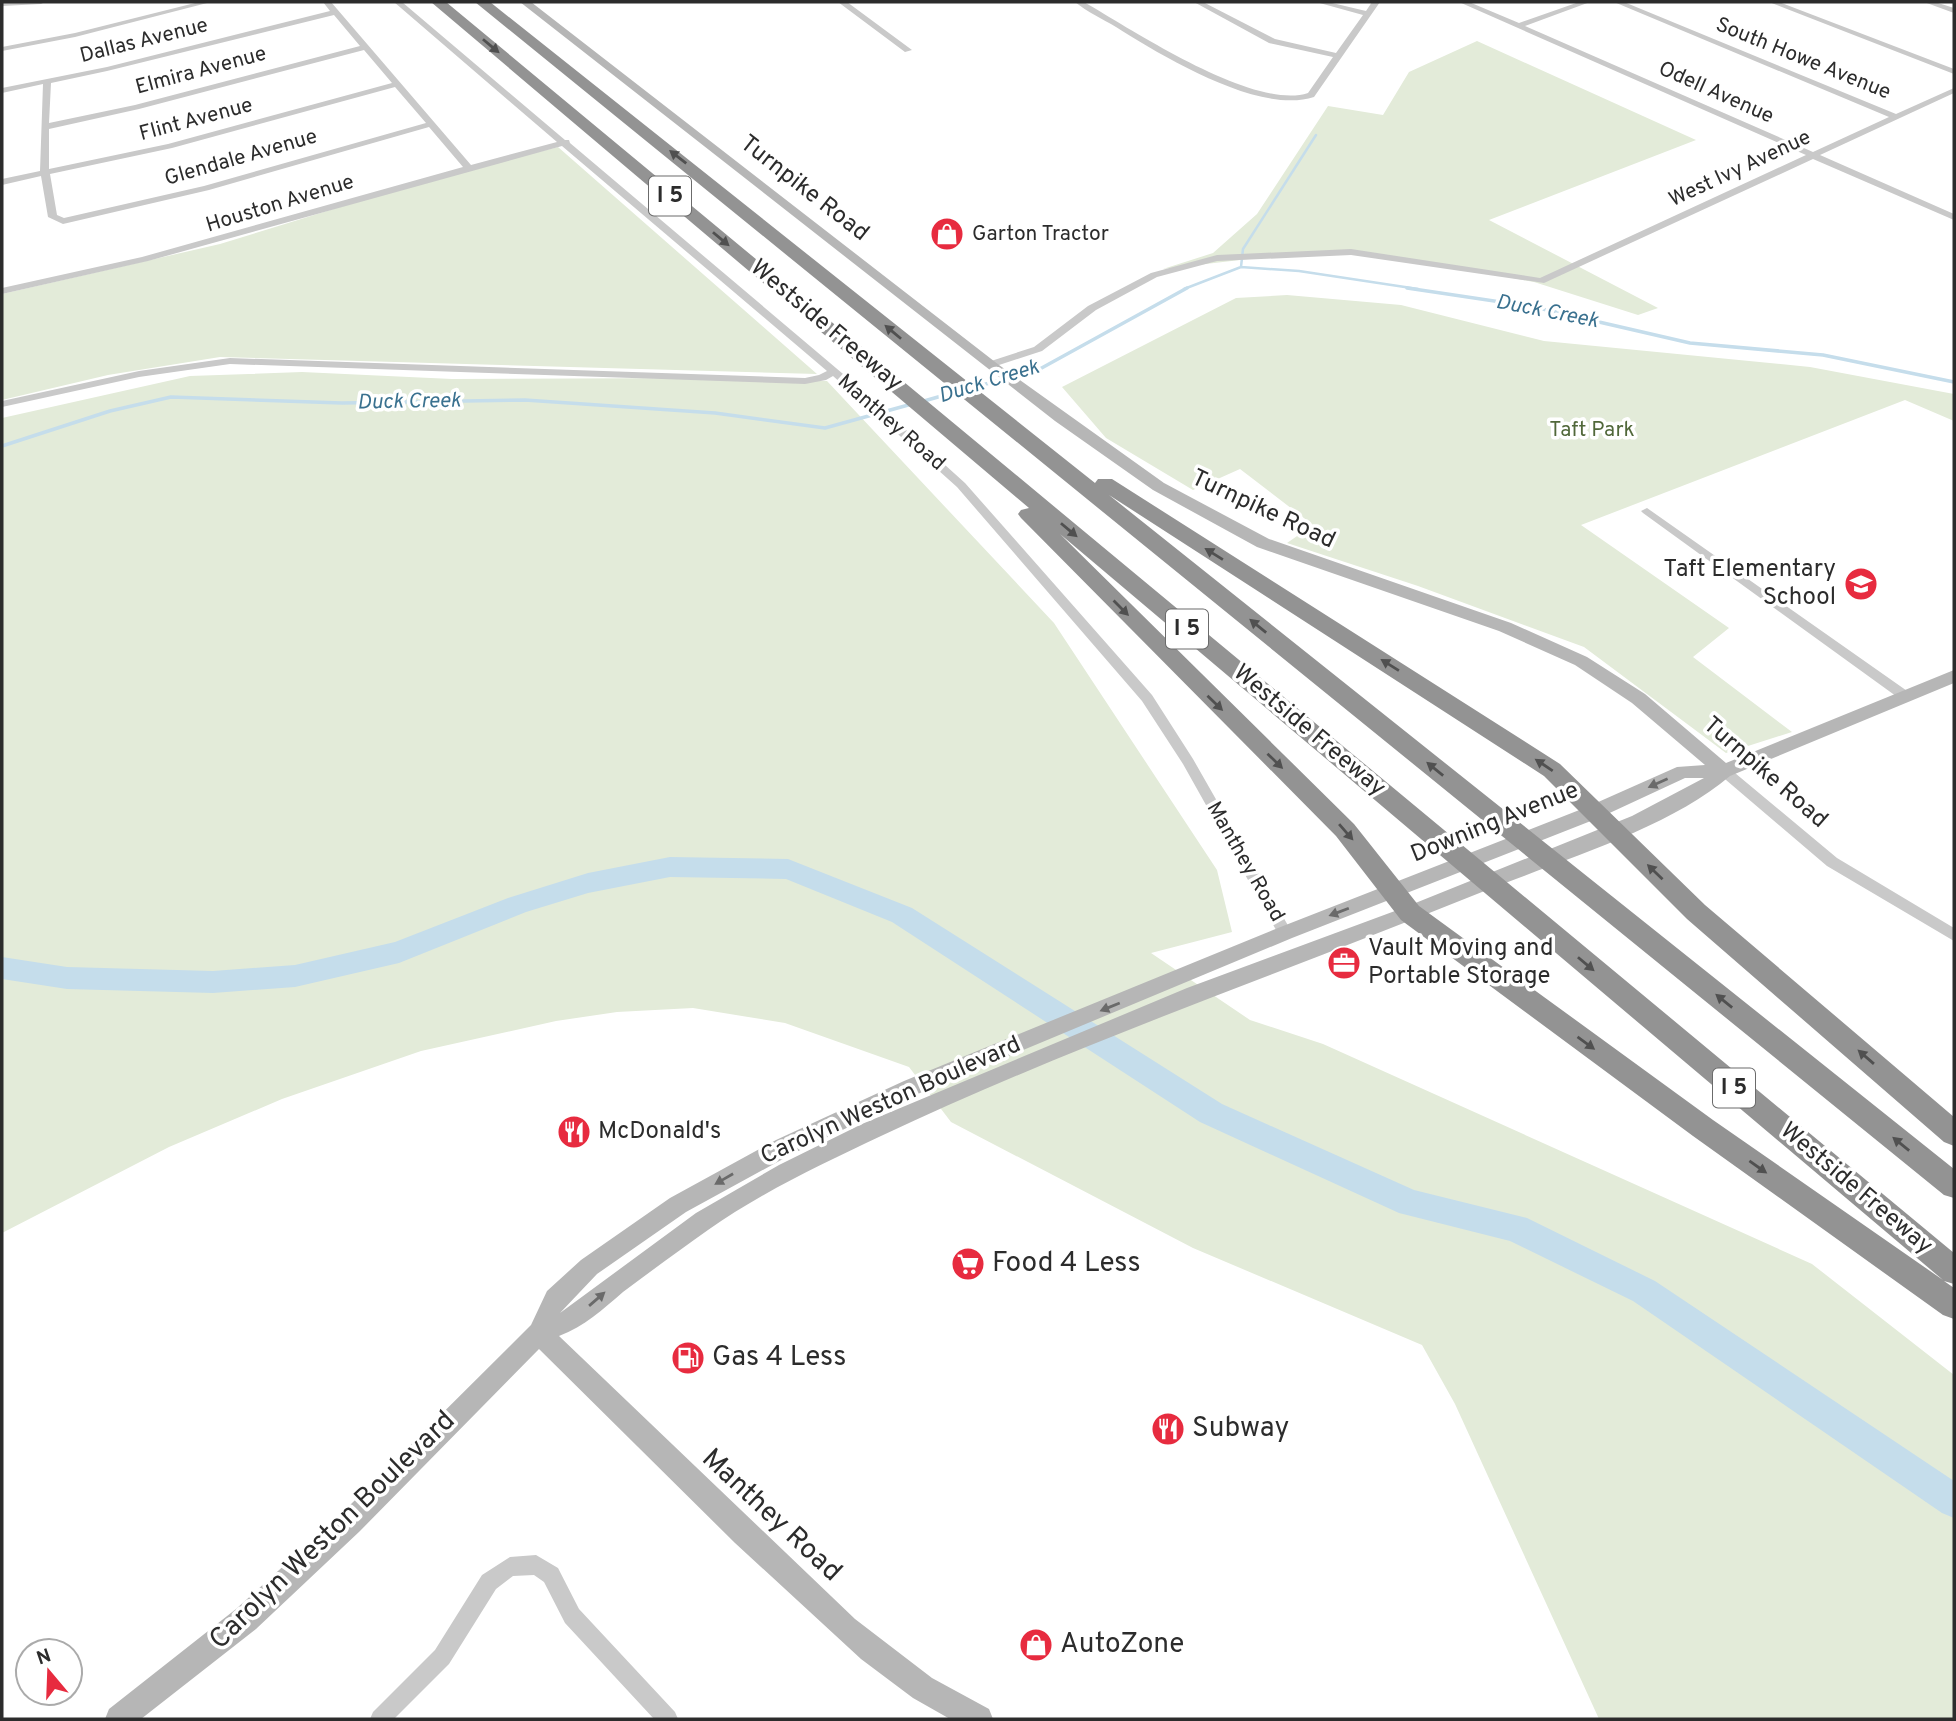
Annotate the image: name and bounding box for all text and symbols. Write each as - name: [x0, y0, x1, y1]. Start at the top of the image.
- street label: Dallas Avenue: [77, 12, 211, 70]
- street label: South Howe Avenue: [1711, 12, 1895, 106]
- one-way arrow: [481, 38, 499, 53]
- street label: Elmira Avenue: [133, 41, 269, 101]
- street label: Odell Avenue: [1654, 56, 1778, 130]
- street label: Flint Avenue: [136, 92, 256, 148]
- street label: Glendale Avenue: [162, 123, 320, 193]
- street label: West Ivy Avenue: [1665, 124, 1815, 214]
- street label: Turnpike Road: [733, 129, 875, 249]
- one-way arrow: [669, 151, 687, 165]
- street label: Houston Avenue: [203, 169, 357, 239]
- road number: I 5: [649, 176, 691, 216]
- shop icon: Garton Tractor: [928, 215, 966, 253]
- place label: Garton Tractor: [972, 221, 1109, 248]
- one-way arrow: [712, 231, 730, 246]
- street label: Westside Freeway: [743, 253, 909, 399]
- water label: Duck Creek: [1494, 289, 1601, 335]
- one-way arrow: [884, 325, 901, 340]
- water label: Duck Creek: [936, 354, 1043, 410]
- street label: Manthey Road: [831, 369, 951, 477]
- water label: Duck Creek: [357, 388, 461, 416]
- park label: Taft Park: [1549, 417, 1635, 444]
- street label: Turnpike Road: [1186, 464, 1340, 556]
- one-way arrow: [1059, 522, 1077, 537]
- one-way arrow: [1204, 548, 1223, 561]
- place label: Taft Elementary School: [1663, 555, 1836, 613]
- school or university icon: Taft Elementary School: [1842, 565, 1880, 603]
- one-way arrow: [1113, 600, 1130, 617]
- road number: I 5: [1166, 610, 1208, 649]
- one-way arrow: [1250, 618, 1268, 633]
- street label: Westside Freeway: [1226, 658, 1392, 804]
- one-way arrow: [1380, 659, 1399, 672]
- one-way arrow: [1207, 694, 1224, 711]
- street label: Turnpike Road: [1696, 711, 1834, 835]
- one-way arrow: [1266, 752, 1283, 769]
- one-way arrow: [1535, 758, 1553, 772]
- one-way arrow: [1426, 762, 1444, 777]
- street label: Downing Avenue: [1407, 776, 1583, 870]
- one-way arrow: [1648, 777, 1668, 789]
- street label: Manthey Road: [1200, 797, 1290, 927]
- one-way arrow: [1338, 823, 1353, 840]
- one-way arrow: [1646, 863, 1663, 880]
- one-way arrow: [1328, 907, 1349, 918]
- place label: Vault Moving and Portable Storage: [1368, 934, 1553, 992]
- office icon: Vault Moving and Portable Storage: [1325, 944, 1363, 982]
- one-way arrow: [1577, 956, 1594, 971]
- one-way arrow: [1715, 994, 1732, 1009]
- one-way arrow: [1099, 1001, 1120, 1012]
- street label: Carolyn Weston Boulevard: [756, 1030, 1026, 1172]
- one-way arrow: [1576, 1036, 1595, 1050]
- one-way arrow: [1857, 1049, 1875, 1065]
- road number: I 5: [1713, 1068, 1755, 1107]
- restaurant icon: McDonald's: [555, 1113, 593, 1151]
- street label: Westside Freeway: [1773, 1116, 1939, 1262]
- place label: McDonald's: [598, 1117, 721, 1147]
- one-way arrow: [1892, 1137, 1910, 1151]
- one-way arrow: [1749, 1160, 1767, 1174]
- one-way arrow: [714, 1173, 733, 1185]
- supermarket icon: Food 4 Less: [949, 1245, 987, 1283]
- place label: Food 4 Less: [992, 1246, 1141, 1282]
- one-way arrow: [589, 1292, 606, 1307]
- fuel station icon: Gas 4 Less: [669, 1339, 707, 1377]
- place label: Gas 4 Less: [712, 1340, 846, 1376]
- street label: Carolyn Weston Boulevard: [202, 1404, 464, 1658]
- restaurant icon: Subway: [1149, 1410, 1187, 1448]
- place label: Subway: [1192, 1411, 1289, 1447]
- street label: Manthey Road: [693, 1442, 849, 1590]
- shop icon: AutoZone: [1017, 1626, 1055, 1664]
- place label: AutoZone: [1060, 1627, 1184, 1663]
- north arrow: [14, 1637, 84, 1707]
- text: N: [34, 1644, 54, 1671]

